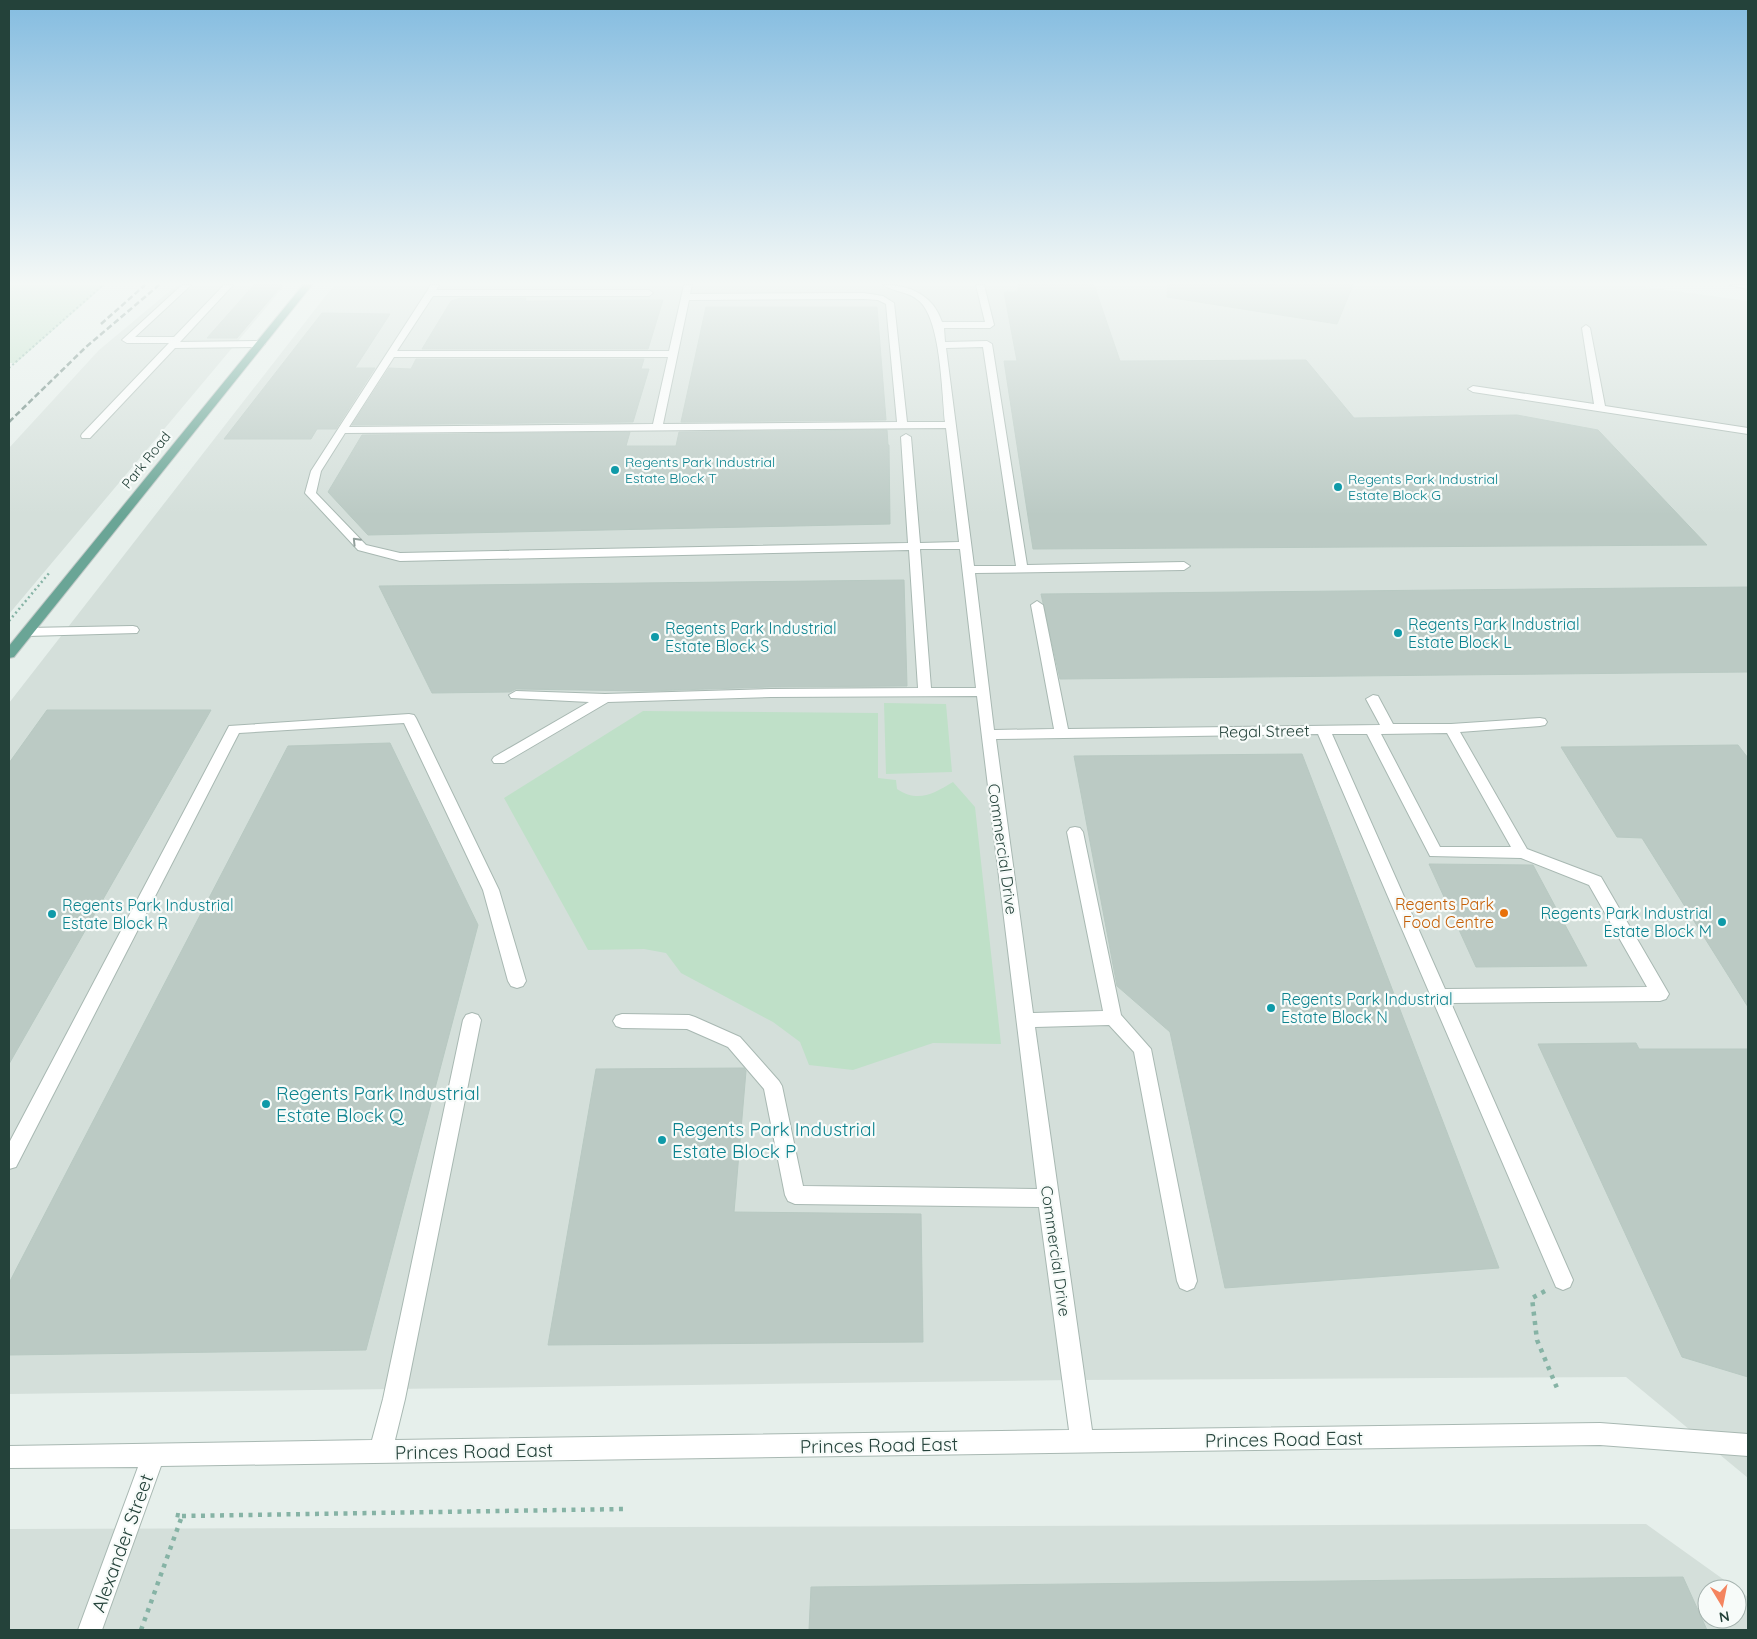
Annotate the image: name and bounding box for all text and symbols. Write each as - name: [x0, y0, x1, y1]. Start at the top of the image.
- street label: Park Road: [118, 428, 174, 492]
- place label: Regents Park Industrial Estate Block T: [625, 453, 775, 487]
- marker: Regents Park Industrial Estate Block T: [609, 464, 621, 476]
- place label: Regents Park Industrial Estate Block G: [1348, 470, 1498, 504]
- marker: Regents Park Industrial Estate Block G: [1332, 481, 1344, 493]
- one-way arrow: [353, 537, 362, 546]
- place label: Regents Park Industrial Estate Block L: [1408, 614, 1580, 652]
- place label: Regents Park Industrial Estate Block S: [665, 618, 837, 656]
- marker: Regents Park Industrial Estate Block L: [1392, 627, 1404, 639]
- marker: Regents Park Industrial Estate Block S: [649, 631, 661, 643]
- street label: Regal Street: [1218, 720, 1310, 742]
- street label: Commercial Drive: [984, 782, 1022, 916]
- place label: Regents Park Food Centre: [1395, 894, 1494, 932]
- place label: Regents Park Industrial Estate Block R: [62, 895, 234, 933]
- place label: Regents Park Industrial Estate Block M: [1540, 903, 1712, 941]
- marker: Regents Park Food Centre: [1498, 907, 1510, 919]
- marker: Regents Park Industrial Estate Block R: [46, 908, 58, 920]
- marker: Regents Park Industrial Estate Block M: [1716, 916, 1728, 928]
- place label: Regents Park Industrial Estate Block N: [1281, 989, 1453, 1027]
- marker: Regents Park Industrial Estate Block N: [1265, 1002, 1277, 1014]
- place label: Regents Park Industrial Estate Block Q: [276, 1081, 480, 1127]
- marker: Regents Park Industrial Estate Block Q: [260, 1098, 272, 1110]
- place label: Regents Park Industrial Estate Block P: [672, 1117, 876, 1163]
- marker: Regents Park Industrial Estate Block P: [656, 1134, 668, 1146]
- street label: Commercial Drive: [1037, 1184, 1075, 1318]
- street label: Princes Road East: [1205, 1426, 1363, 1452]
- street label: Princes Road East: [800, 1432, 958, 1458]
- street label: Princes Road East: [395, 1438, 553, 1464]
- street label: Alexander Street: [86, 1471, 158, 1615]
- north arrow: [1697, 1579, 1747, 1629]
- text: N: [1718, 1607, 1731, 1627]

